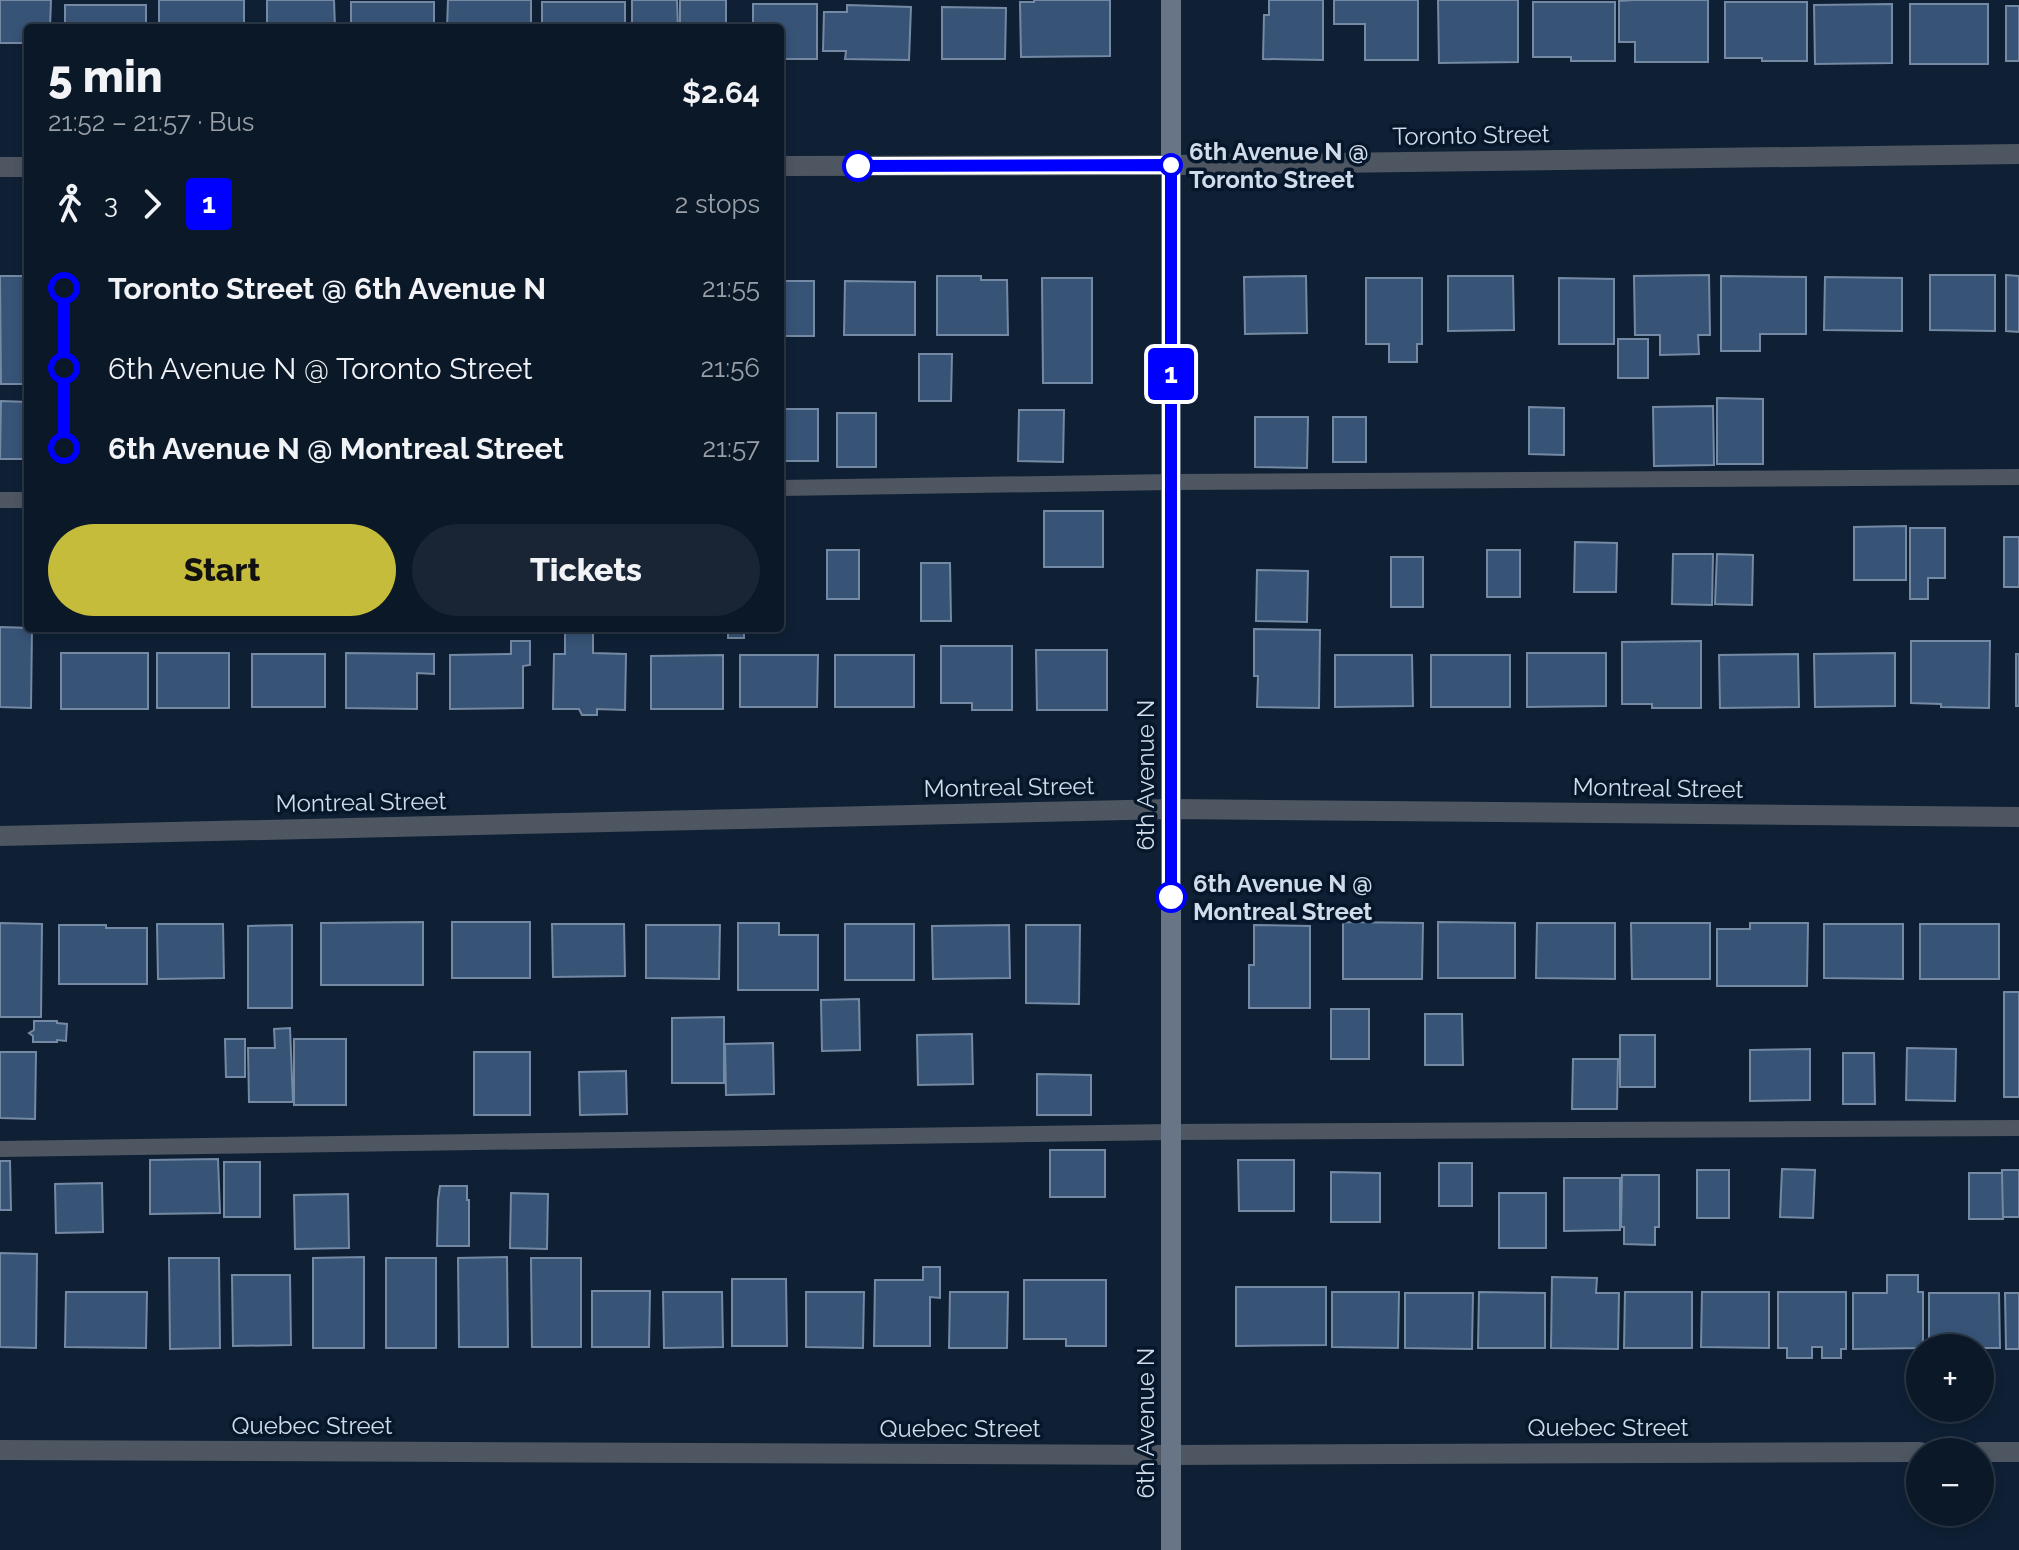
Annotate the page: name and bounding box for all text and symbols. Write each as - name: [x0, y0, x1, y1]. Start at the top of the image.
- text: 5 min: [48, 51, 163, 102]
- text: $2.64: [682, 75, 760, 110]
- text: 21:52 – 21:57 · Bus: [48, 107, 254, 137]
- street label: Toronto Street: [1392, 119, 1550, 151]
- place label: 6th Avenue N @ Toronto Street: [1189, 137, 1369, 194]
- unlabelled marker: [843, 151, 873, 181]
- marker: 6th Avenue N @ Toronto Street: [1160, 154, 1182, 176]
- icon: walk: [48, 182, 92, 226]
- icon: forward: [130, 182, 174, 226]
- text: 1: [202, 187, 216, 220]
- text: 3: [104, 189, 118, 219]
- text: 2 stops: [675, 189, 760, 219]
- text: Toronto Street @ 6th Avenue N: [108, 271, 546, 306]
- text: 21:55: [702, 273, 760, 303]
- line badge: 1: [1145, 348, 1197, 400]
- text: 6th Avenue N @ Toronto Street: [108, 351, 532, 386]
- text: 21:56: [701, 353, 760, 383]
- text: 1: [1164, 357, 1178, 390]
- text: 6th Avenue N @ Montreal Street: [108, 431, 564, 466]
- text: 21:57: [702, 433, 760, 463]
- button: Start: [48, 524, 396, 616]
- button: Tickets: [412, 524, 760, 616]
- street label: 6th Avenue N: [1131, 700, 1160, 850]
- street label: Montreal Street: [923, 771, 1095, 803]
- street label: Montreal Street: [1572, 772, 1744, 804]
- street label: Montreal Street: [275, 786, 447, 818]
- place label: 6th Avenue N @ Montreal Street: [1193, 869, 1373, 926]
- marker: 6th Avenue N @ Montreal Street: [1156, 882, 1186, 912]
- map controls: [1906, 1334, 1994, 1526]
- button: +: [1906, 1334, 1994, 1422]
- street label: 6th Avenue N: [1131, 1348, 1160, 1498]
- street label: Quebec Street: [231, 1411, 393, 1440]
- street label: Quebec Street: [1527, 1413, 1689, 1442]
- street label: Quebec Street: [879, 1414, 1041, 1443]
- button: −: [1906, 1438, 1994, 1526]

